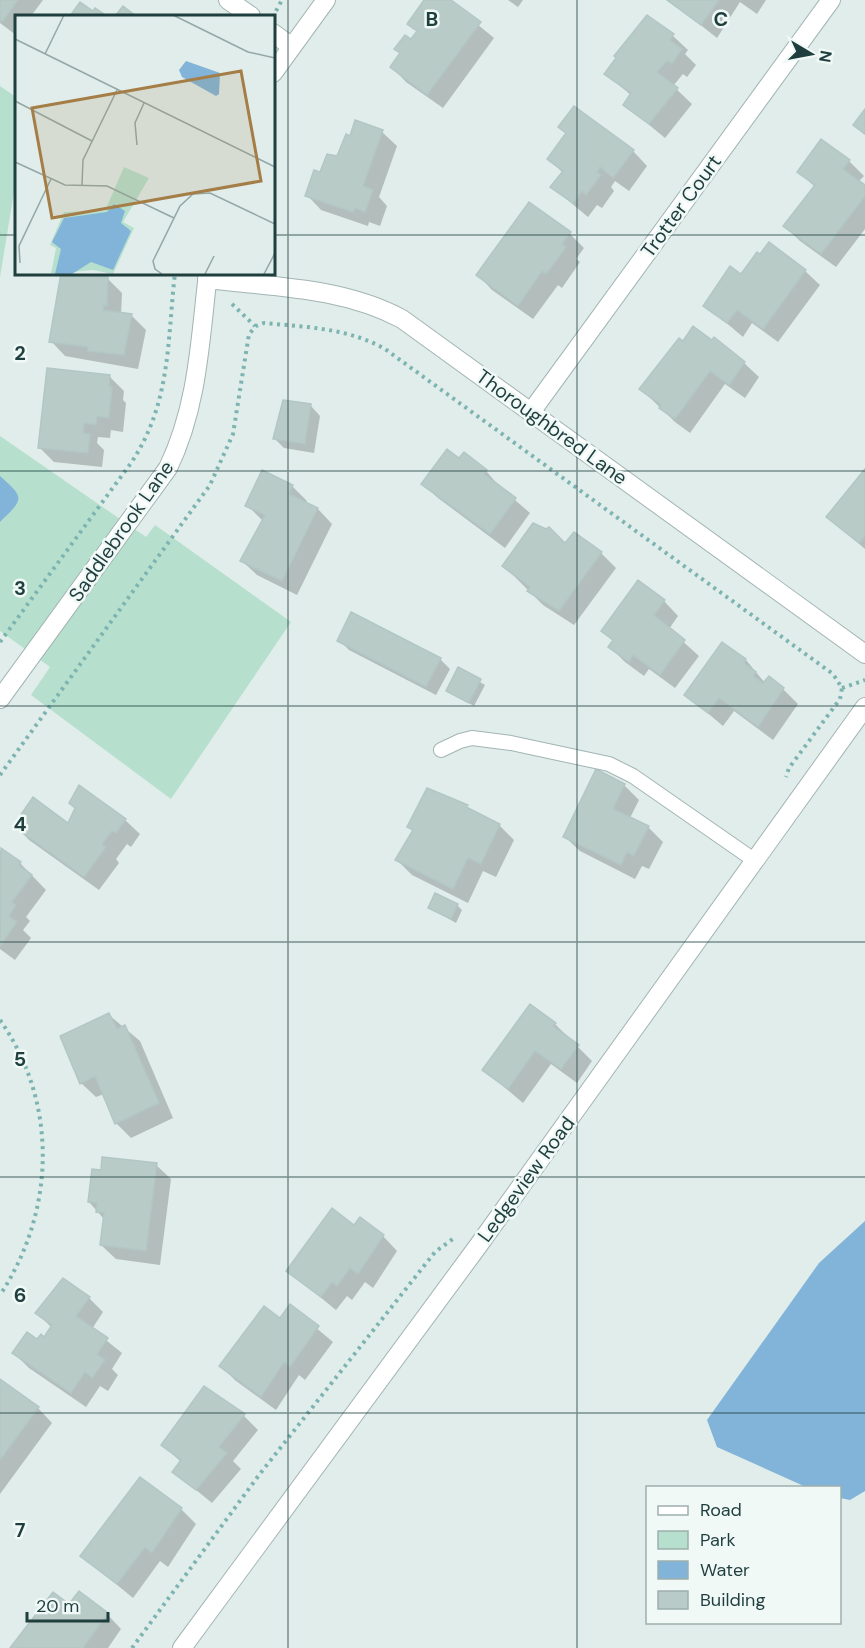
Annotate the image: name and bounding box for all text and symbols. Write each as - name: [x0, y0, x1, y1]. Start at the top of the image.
- text: B: [426, 6, 438, 32]
- text: C: [714, 6, 728, 32]
- inset map: [15, 15, 274, 274]
- north arrow: [781, 24, 841, 84]
- text: N: [814, 49, 837, 64]
- street label: Trotter Court: [635, 149, 727, 263]
- text: 2: [14, 340, 26, 366]
- street label: Thoroughbred Lane: [471, 363, 633, 491]
- street label: Saddlebrook Lane: [63, 455, 179, 607]
- text: 3: [14, 575, 26, 601]
- text: 4: [14, 811, 27, 837]
- text: 5: [14, 1046, 26, 1072]
- street label: Ledgeview Road: [472, 1111, 580, 1247]
- text: 6: [14, 1282, 26, 1308]
- legend: [646, 1486, 841, 1624]
- text: Road: [700, 1498, 742, 1522]
- text: 7: [15, 1517, 26, 1543]
- text: Park: [700, 1528, 736, 1552]
- text: Water: [700, 1558, 750, 1582]
- scale bar: [27, 1585, 108, 1623]
- text: Building: [700, 1588, 765, 1612]
- text: 20 m: [36, 1594, 79, 1618]

